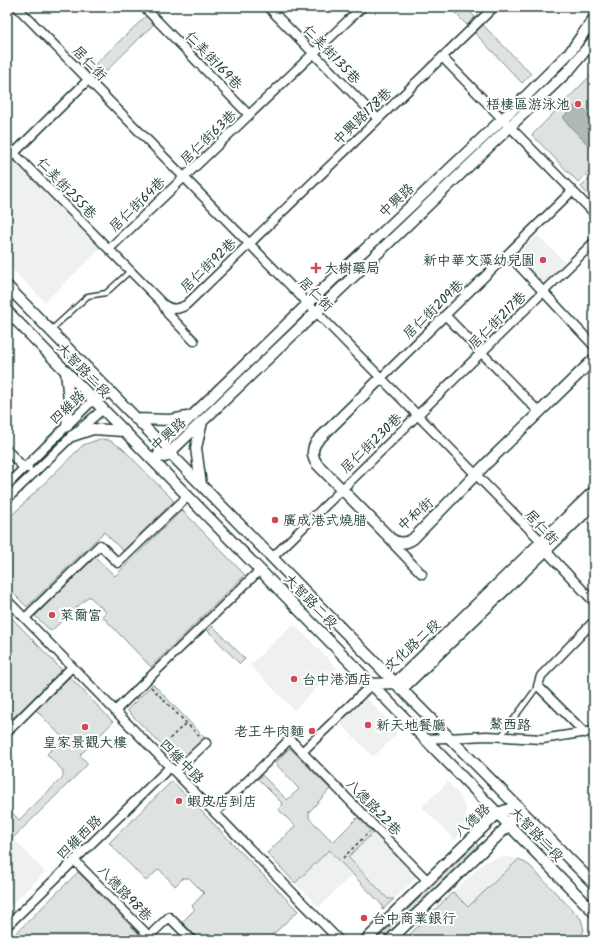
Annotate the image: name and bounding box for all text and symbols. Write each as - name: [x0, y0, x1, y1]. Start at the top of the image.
- street label: 仁美街135巷: [297, 20, 366, 90]
- street label: 仁美街169巷: [179, 26, 248, 96]
- street label: 居仁街: [67, 41, 112, 86]
- street label: 中興路178巷: [328, 82, 398, 151]
- place label: 梧棲區游泳池: [486, 94, 570, 116]
- marker: 梧棲區游泳池: [573, 99, 583, 109]
- street label: 居仁街63巷: [175, 104, 243, 171]
- street label: 仁美街255巷: [31, 153, 102, 226]
- street label: 居仁街64巷: [104, 171, 172, 237]
- street label: 中興路: [374, 178, 420, 223]
- street label: 居仁街92巷: [176, 232, 243, 298]
- place label: 新中華文藻幼兒園: [423, 250, 535, 272]
- marker: 新中華文藻幼兒園: [538, 255, 548, 265]
- place label: 大樹藥局: [324, 258, 380, 280]
- marker: 大樹藥局: [311, 263, 321, 273]
- street label: 居仁街: [293, 272, 338, 317]
- street label: 居仁街209巷: [398, 274, 470, 345]
- street label: 居仁街217巷: [463, 286, 533, 355]
- street label: 大智路二段: [51, 338, 116, 404]
- street label: 四維路: [45, 385, 91, 430]
- street label: 居仁街230巷: [336, 408, 409, 479]
- street label: 中興路: [146, 413, 192, 457]
- street label: 中和街: [393, 493, 439, 537]
- street label: 居仁街: [519, 505, 563, 551]
- place label: 廣成港式燒腊: [283, 510, 367, 532]
- marker: 廣成港式燒腊: [270, 515, 280, 525]
- street label: 大智路二段: [278, 569, 343, 635]
- place label: 萊爾富: [60, 605, 102, 627]
- marker: 萊爾富: [47, 610, 57, 620]
- street label: 文化路二段: [379, 614, 446, 677]
- place label: 台中港酒店: [302, 669, 372, 691]
- marker: 台中港酒店: [289, 674, 299, 684]
- street label: 鰲西路: [488, 713, 531, 737]
- place label: 新天地餐廳: [376, 715, 446, 737]
- marker: 新天地餐廳: [363, 720, 373, 730]
- place label: 老王牛肉麵: [234, 721, 304, 743]
- marker: 皇家景觀大樓: [80, 722, 90, 732]
- marker: 老王牛肉麵: [307, 726, 317, 736]
- place label: 皇家景觀大樓: [43, 732, 127, 754]
- street label: 四維中路: [154, 734, 209, 789]
- street label: 八德路22巷: [340, 774, 407, 842]
- place label: 蝦皮店到店: [187, 791, 257, 813]
- marker: 蝦皮店到店: [174, 796, 184, 806]
- street label: 八德路: [450, 799, 496, 843]
- street label: 大智路二段: [504, 802, 569, 868]
- street label: 四維西路: [52, 810, 107, 865]
- street label: 八德路98巷: [92, 860, 158, 928]
- place label: 台中商業銀行: [372, 908, 456, 930]
- marker: 台中商業銀行: [359, 913, 369, 923]

